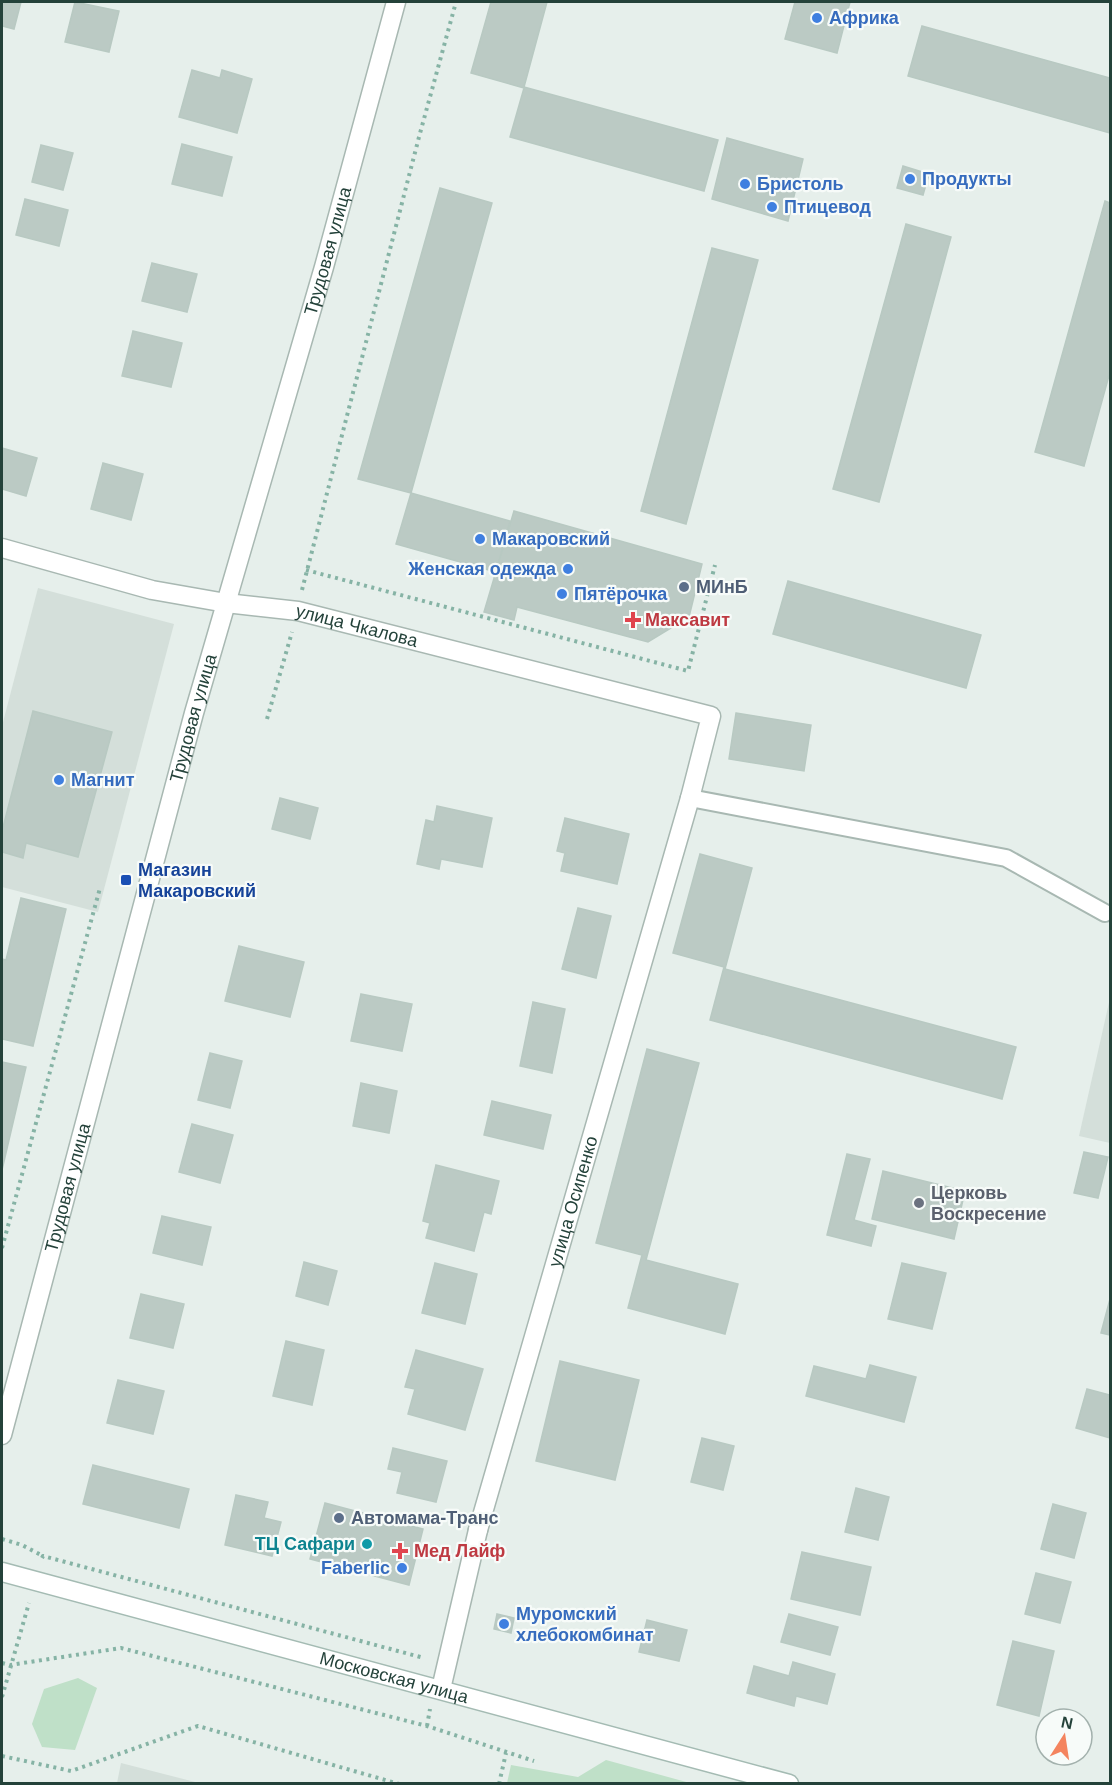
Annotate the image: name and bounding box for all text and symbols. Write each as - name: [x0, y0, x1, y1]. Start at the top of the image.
- place label: Африка: [829, 8, 900, 28]
- marker: Африка: [810, 11, 824, 25]
- place label: Продукты: [922, 169, 1012, 189]
- marker: Продукты: [903, 172, 917, 186]
- place label: Бристоль: [757, 174, 844, 194]
- marker: Бристоль: [738, 177, 752, 191]
- street label: Трудовая улица: [300, 184, 356, 318]
- place label: Птицевод: [784, 197, 871, 217]
- marker: Птицевод: [765, 200, 779, 214]
- place label: Макаровский: [492, 529, 610, 549]
- marker: Макаровский: [473, 532, 487, 546]
- place label: Женская одежда: [407, 559, 557, 579]
- marker: Женская одежда: [561, 562, 575, 576]
- place label: МИнБ: [696, 577, 748, 597]
- marker: МИнБ: [677, 580, 691, 594]
- place label: Пятёрочка: [574, 584, 668, 604]
- marker: Пятёрочка: [555, 587, 569, 601]
- street label: улица Чкалова: [294, 601, 421, 651]
- place label: Максавит: [645, 610, 730, 630]
- marker: Максавит: [626, 613, 640, 627]
- street label: Трудовая улица: [166, 651, 221, 784]
- place label: Магнит: [71, 770, 135, 790]
- marker: Магнит: [52, 773, 66, 787]
- place label: Магазин Макаровский: [138, 860, 256, 901]
- marker: Магазин Макаровский: [119, 873, 133, 887]
- street label: Трудовая улица: [41, 1120, 95, 1254]
- street label: улица Осипенко: [545, 1134, 602, 1269]
- place label: Церковь Воскресение: [931, 1183, 1047, 1224]
- marker: Церковь Воскресение: [912, 1196, 926, 1210]
- place label: Автомама-Транс: [351, 1508, 499, 1528]
- marker: Автомама-Транс: [332, 1511, 346, 1525]
- place label: ТЦ Сафари: [255, 1534, 355, 1554]
- marker: ТЦ Сафари: [360, 1537, 374, 1551]
- place label: Мед Лайф: [414, 1541, 506, 1561]
- marker: Мед Лайф: [391, 1542, 409, 1560]
- place label: Faberlic: [321, 1558, 390, 1578]
- marker: Faberlic: [395, 1561, 409, 1575]
- place label: Муромский хлебокомбинат: [516, 1604, 654, 1645]
- marker: Муромский хлебокомбинат: [497, 1617, 511, 1631]
- street label: Московская улица: [317, 1648, 472, 1707]
- north arrow: [1034, 1707, 1094, 1767]
- text: N: [1060, 1713, 1074, 1732]

